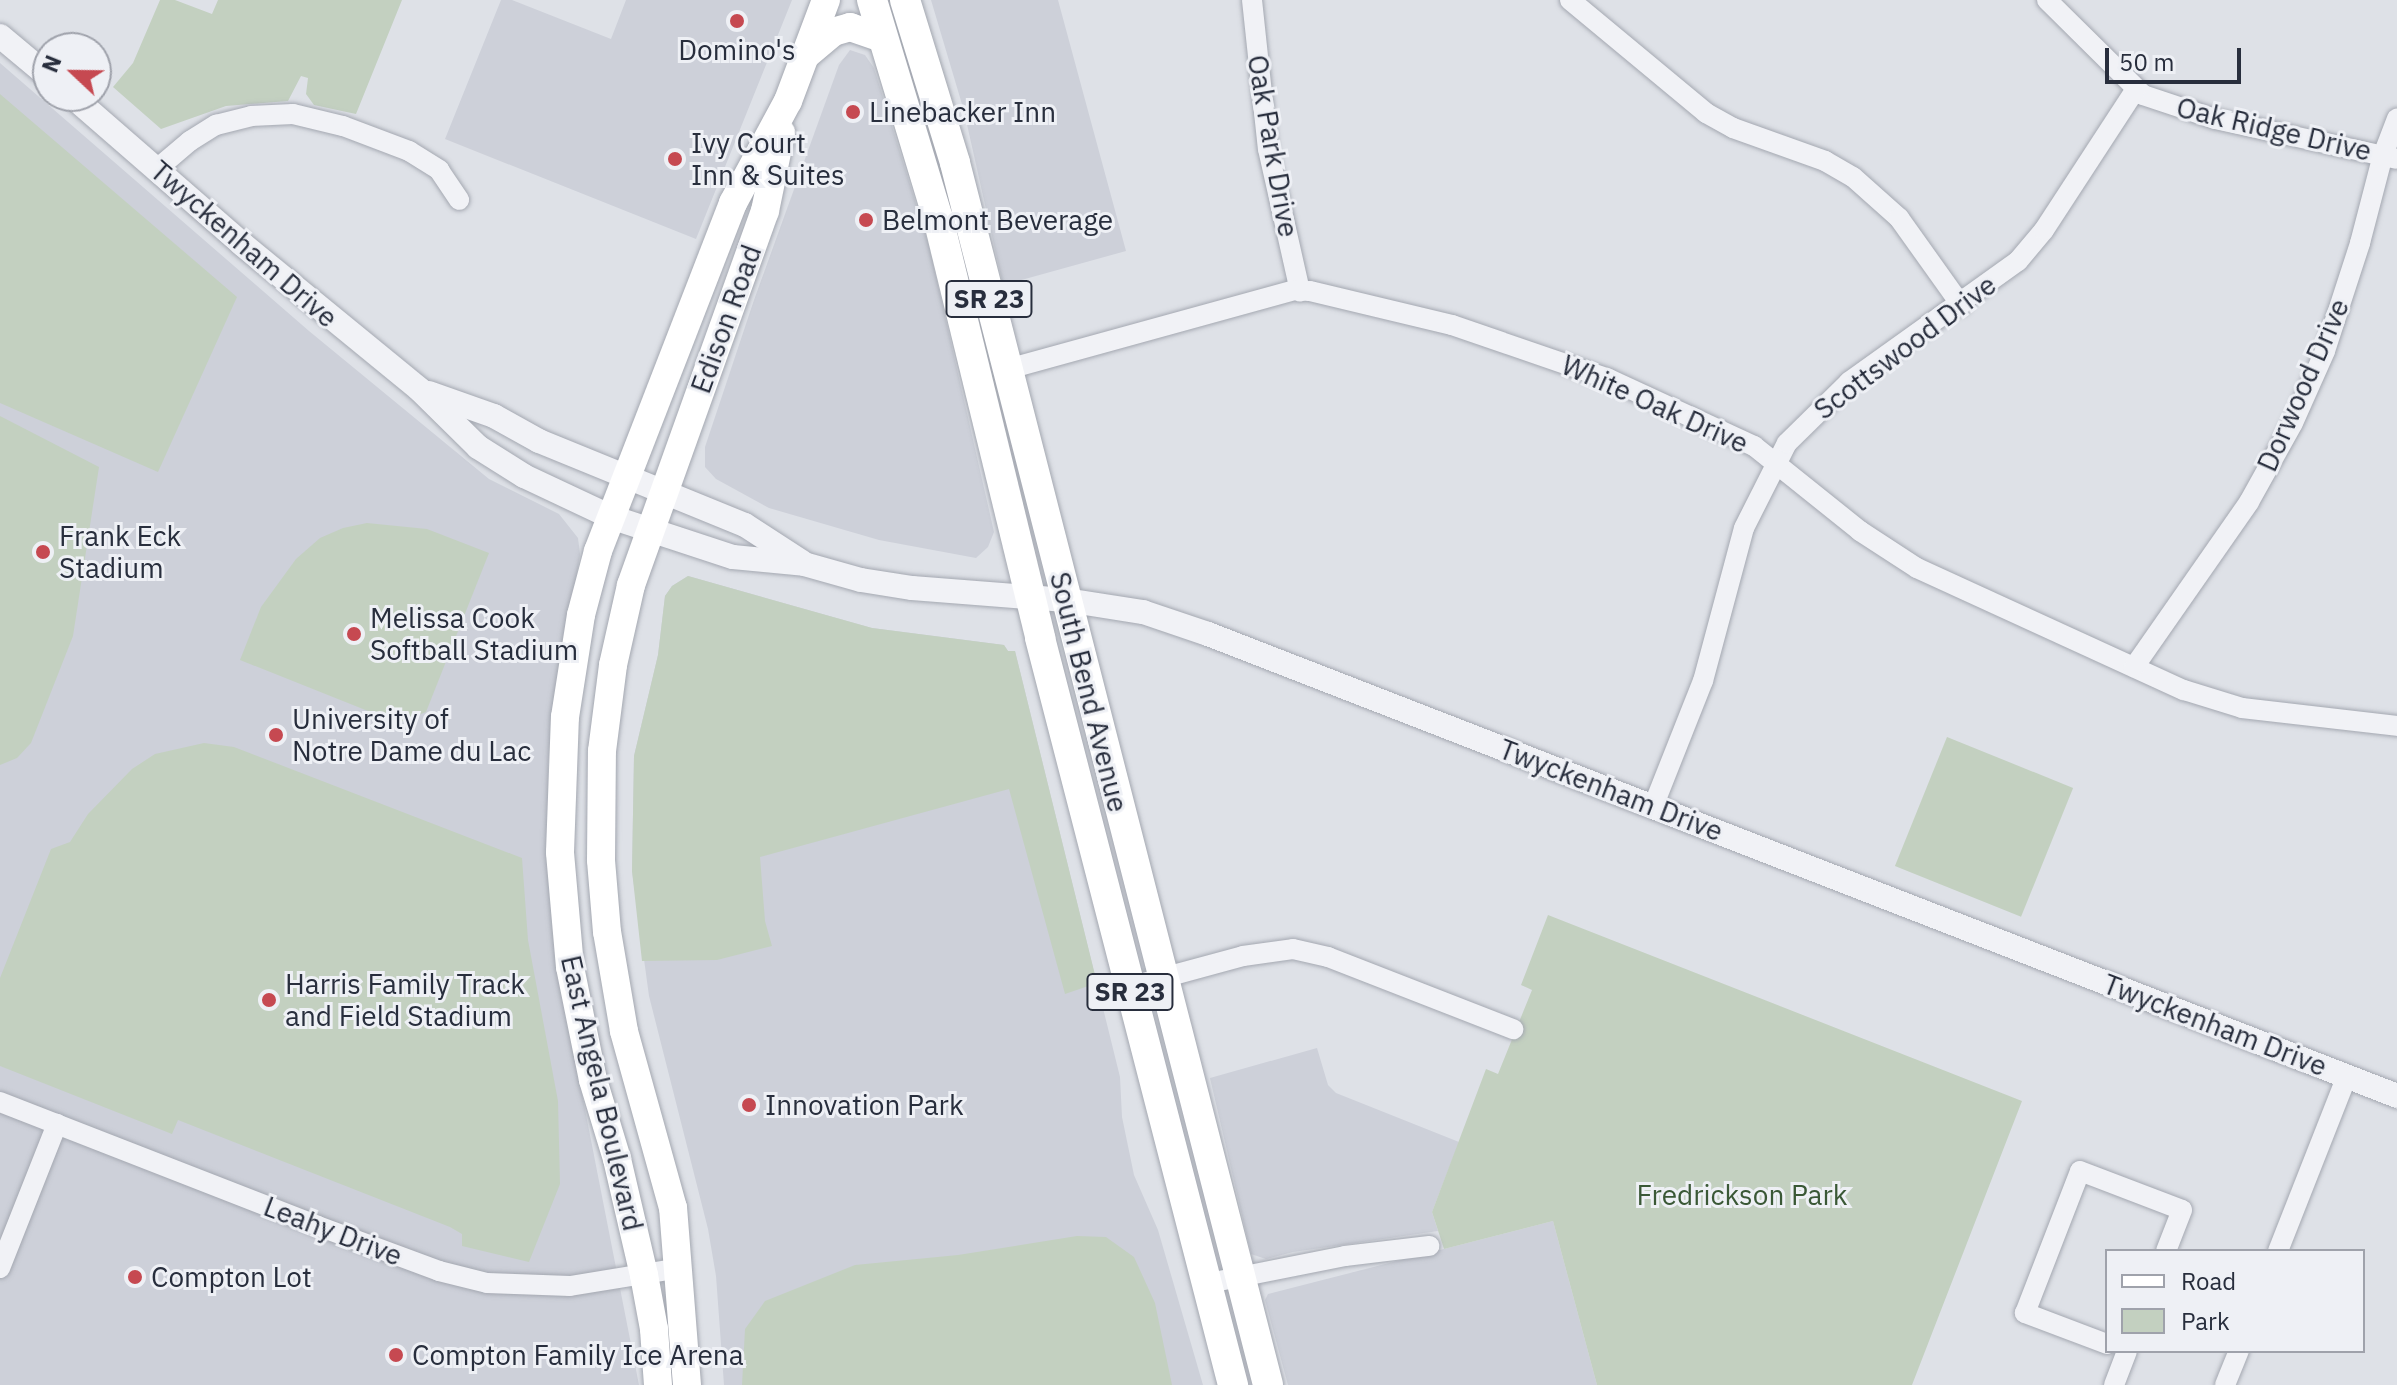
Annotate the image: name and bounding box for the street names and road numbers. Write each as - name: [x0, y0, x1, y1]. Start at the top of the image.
- street label: Oak Park Drive: [1240, 52, 1306, 240]
- street label: Oak Ridge Drive: [2173, 90, 2375, 168]
- street label: Twyckenham Drive: [144, 154, 344, 334]
- street label: Edison Road: [684, 240, 768, 398]
- street label: Scottswood Drive: [1807, 268, 2003, 426]
- road number: SR 23: [945, 277, 1033, 321]
- street label: Dorwood Drive: [2250, 293, 2356, 477]
- street label: White Oak Drive: [1557, 348, 1753, 460]
- street label: South Bend Avenue: [1043, 569, 1135, 815]
- street label: Twyckenham Drive: [1494, 732, 1728, 848]
- street label: East Angela Boulevard: [554, 952, 650, 1234]
- street label: Twyckenham Drive: [2098, 967, 2332, 1083]
- road number: SR 23: [1086, 970, 1174, 1014]
- street label: Leahy Drive: [259, 1189, 407, 1273]

